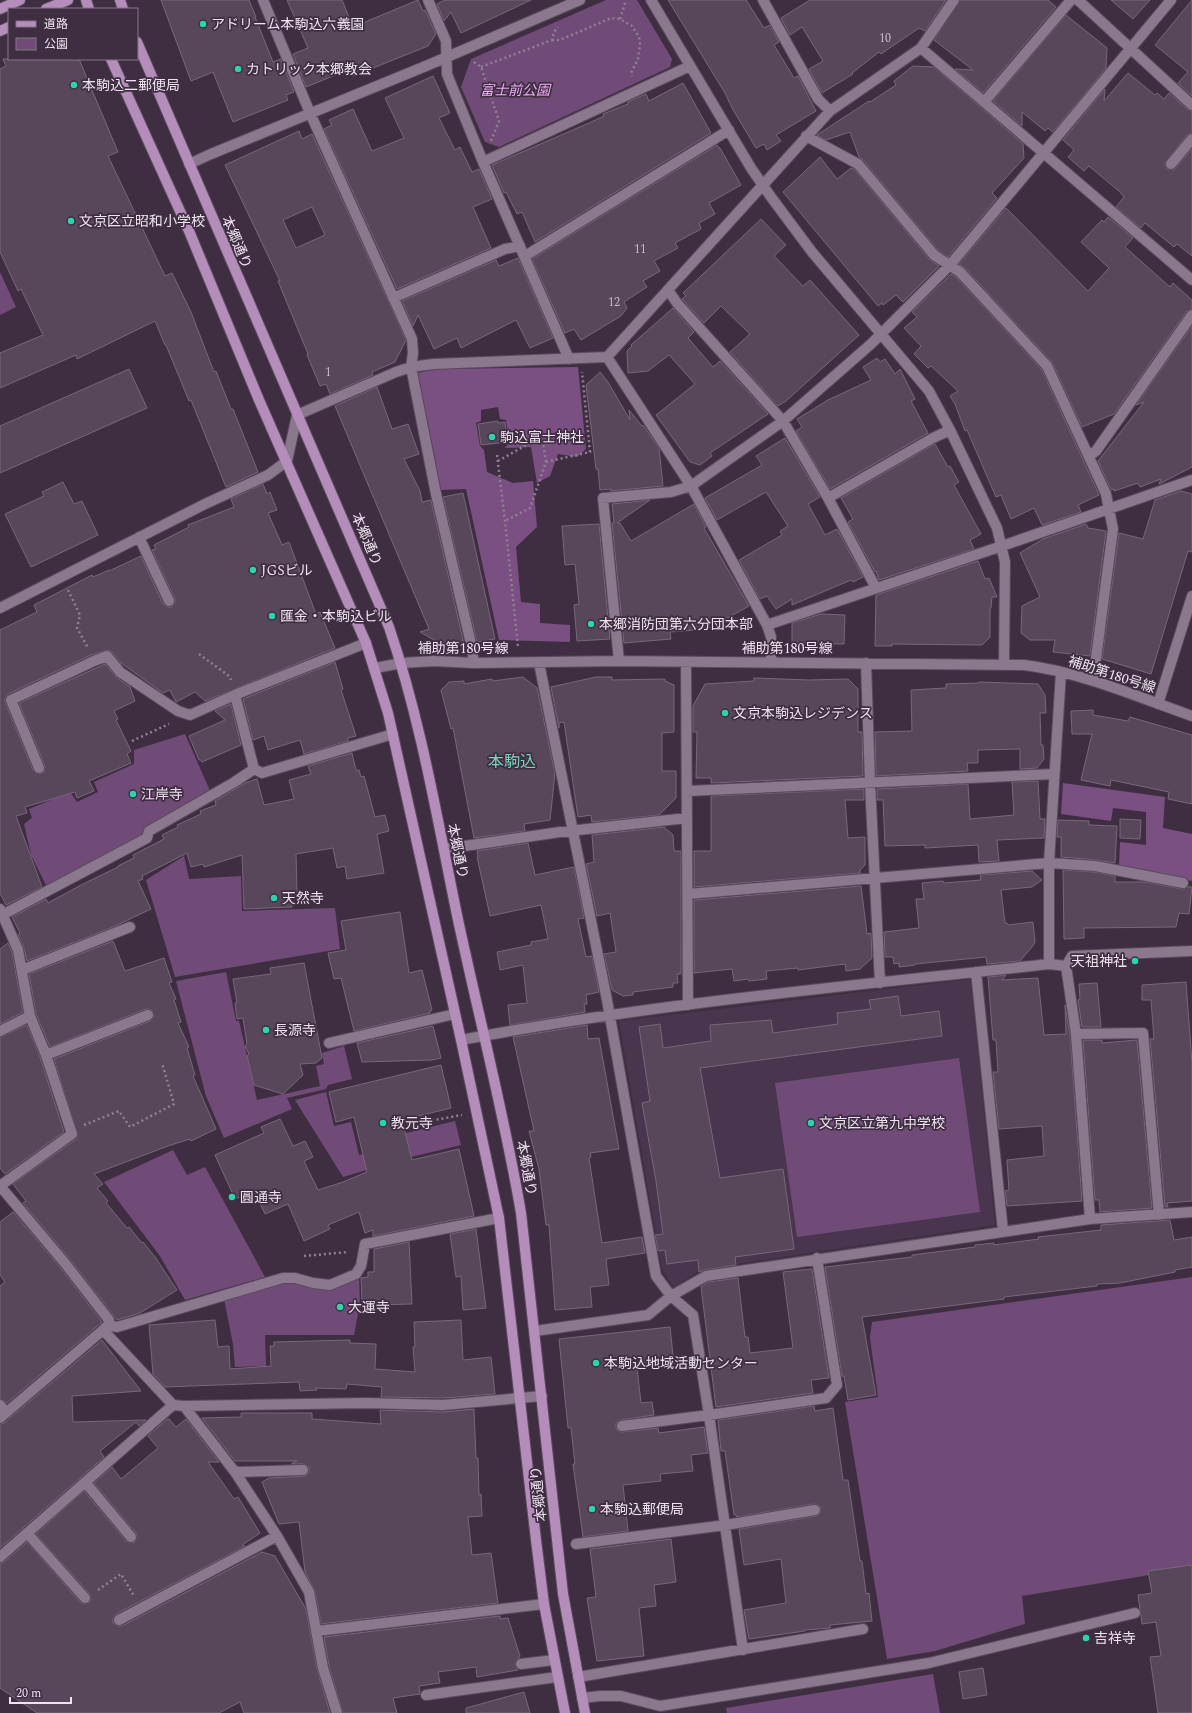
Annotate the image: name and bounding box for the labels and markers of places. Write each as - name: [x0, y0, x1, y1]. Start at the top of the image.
- place label: アドリーム本駒込六義園: [211, 14, 365, 35]
- marker: アドリーム本駒込六義園: [198, 19, 208, 29]
- place label: カトリック本郷教会: [246, 59, 372, 80]
- marker: カトリック本郷教会: [233, 64, 243, 74]
- place label: 本駒込二郵便局: [82, 75, 180, 96]
- marker: 本駒込二郵便局: [69, 80, 79, 90]
- place label: 文京区立昭和小学校: [79, 211, 205, 232]
- marker: 文京区立昭和小学校: [66, 216, 76, 226]
- place label: 駒込富士神社: [500, 427, 584, 448]
- marker: 駒込富士神社: [487, 432, 497, 442]
- place label: JGSビル: [261, 560, 313, 581]
- marker: JGSビル: [248, 565, 258, 575]
- place label: 匯金・本駒込ビル: [280, 606, 392, 627]
- marker: 匯金・本駒込ビル: [267, 611, 277, 621]
- place label: 本郷消防団第六分団本部: [599, 614, 753, 635]
- marker: 本郷消防団第六分団本部: [586, 619, 596, 629]
- place label: 文京本駒込レジデンス: [733, 703, 873, 724]
- marker: 文京本駒込レジデンス: [720, 708, 730, 718]
- place label: 江岸寺: [141, 784, 183, 805]
- marker: 江岸寺: [128, 789, 138, 799]
- place label: 天然寺: [282, 888, 324, 909]
- marker: 天然寺: [269, 893, 279, 903]
- place label: 天祖神社: [1071, 951, 1127, 972]
- marker: 天祖神社: [1130, 956, 1140, 966]
- place label: 長源寺: [274, 1020, 316, 1041]
- marker: 長源寺: [261, 1025, 271, 1035]
- place label: 教元寺: [391, 1113, 433, 1134]
- place label: 文京区立第九中学校: [819, 1113, 945, 1134]
- marker: 教元寺: [378, 1118, 388, 1128]
- marker: 文京区立第九中学校: [806, 1118, 816, 1128]
- place label: 圓通寺: [240, 1187, 282, 1208]
- marker: 圓通寺: [227, 1192, 237, 1202]
- place label: 大運寺: [348, 1297, 390, 1318]
- marker: 大運寺: [335, 1302, 345, 1312]
- place label: 本駒込地域活動センター: [604, 1353, 758, 1374]
- marker: 本駒込地域活動センター: [591, 1358, 601, 1368]
- place label: 本駒込郵便局: [600, 1499, 684, 1520]
- marker: 本駒込郵便局: [587, 1504, 597, 1514]
- place label: 吉祥寺: [1094, 1628, 1136, 1649]
- marker: 吉祥寺: [1081, 1633, 1091, 1643]

